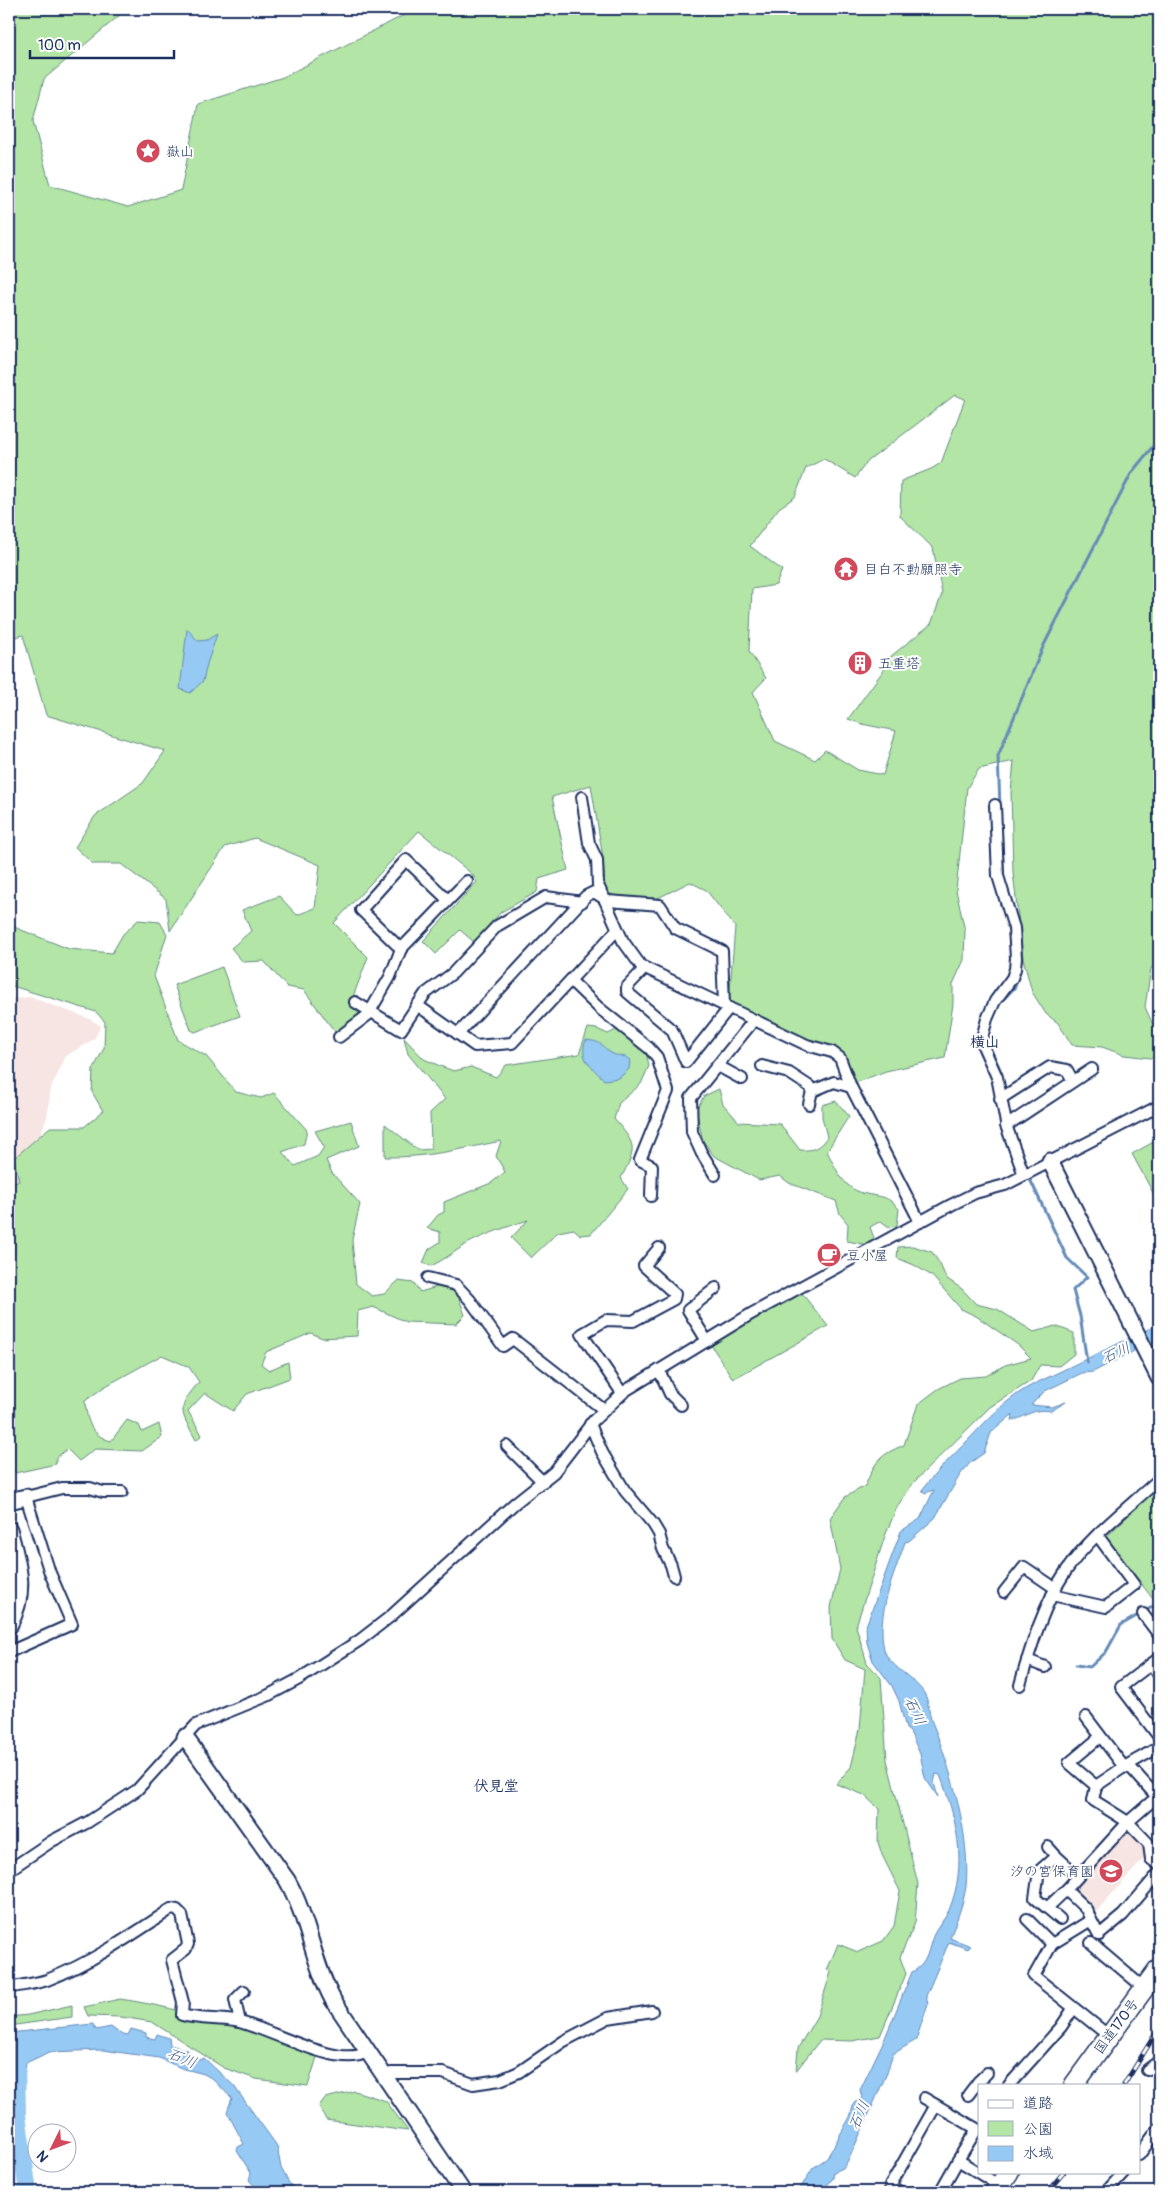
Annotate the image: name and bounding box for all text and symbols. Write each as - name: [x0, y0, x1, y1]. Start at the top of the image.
- scale bar: [30, 28, 174, 60]
- text: 100 m: [38, 36, 81, 55]
- place icon: 嶽山: [135, 138, 161, 164]
- place label: 嶽山: [166, 143, 194, 160]
- temple icon: 目白不動願照寺: [833, 556, 859, 582]
- place label: 目白不動願照寺: [864, 561, 962, 578]
- building icon: 五重塔: [847, 650, 873, 676]
- place label: 五重塔: [878, 655, 920, 672]
- district label: 横山: [970, 1033, 1000, 1052]
- cafe icon: 豆小屋: [816, 1242, 842, 1268]
- place label: 豆小屋: [846, 1247, 888, 1264]
- water label: 石川: [1099, 1339, 1134, 1368]
- water label: 石川: [900, 1694, 929, 1729]
- district label: 伏見堂: [473, 1777, 519, 1796]
- school or university icon: 汐の宮保育園: [1098, 1858, 1124, 1884]
- place label: 汐の宮保育園: [1010, 1863, 1094, 1880]
- street label: 国道170号: [1091, 1995, 1142, 2057]
- water label: 石川: [164, 2044, 199, 2073]
- legend: [978, 2084, 1140, 2174]
- text: 道路: [1023, 2094, 1053, 2113]
- water label: 石川: [845, 2098, 874, 2133]
- text: 公園: [1023, 2120, 1053, 2139]
- north arrow: [28, 2124, 78, 2174]
- text: 水域: [1023, 2144, 1053, 2163]
- text: N: [33, 2147, 52, 2166]

